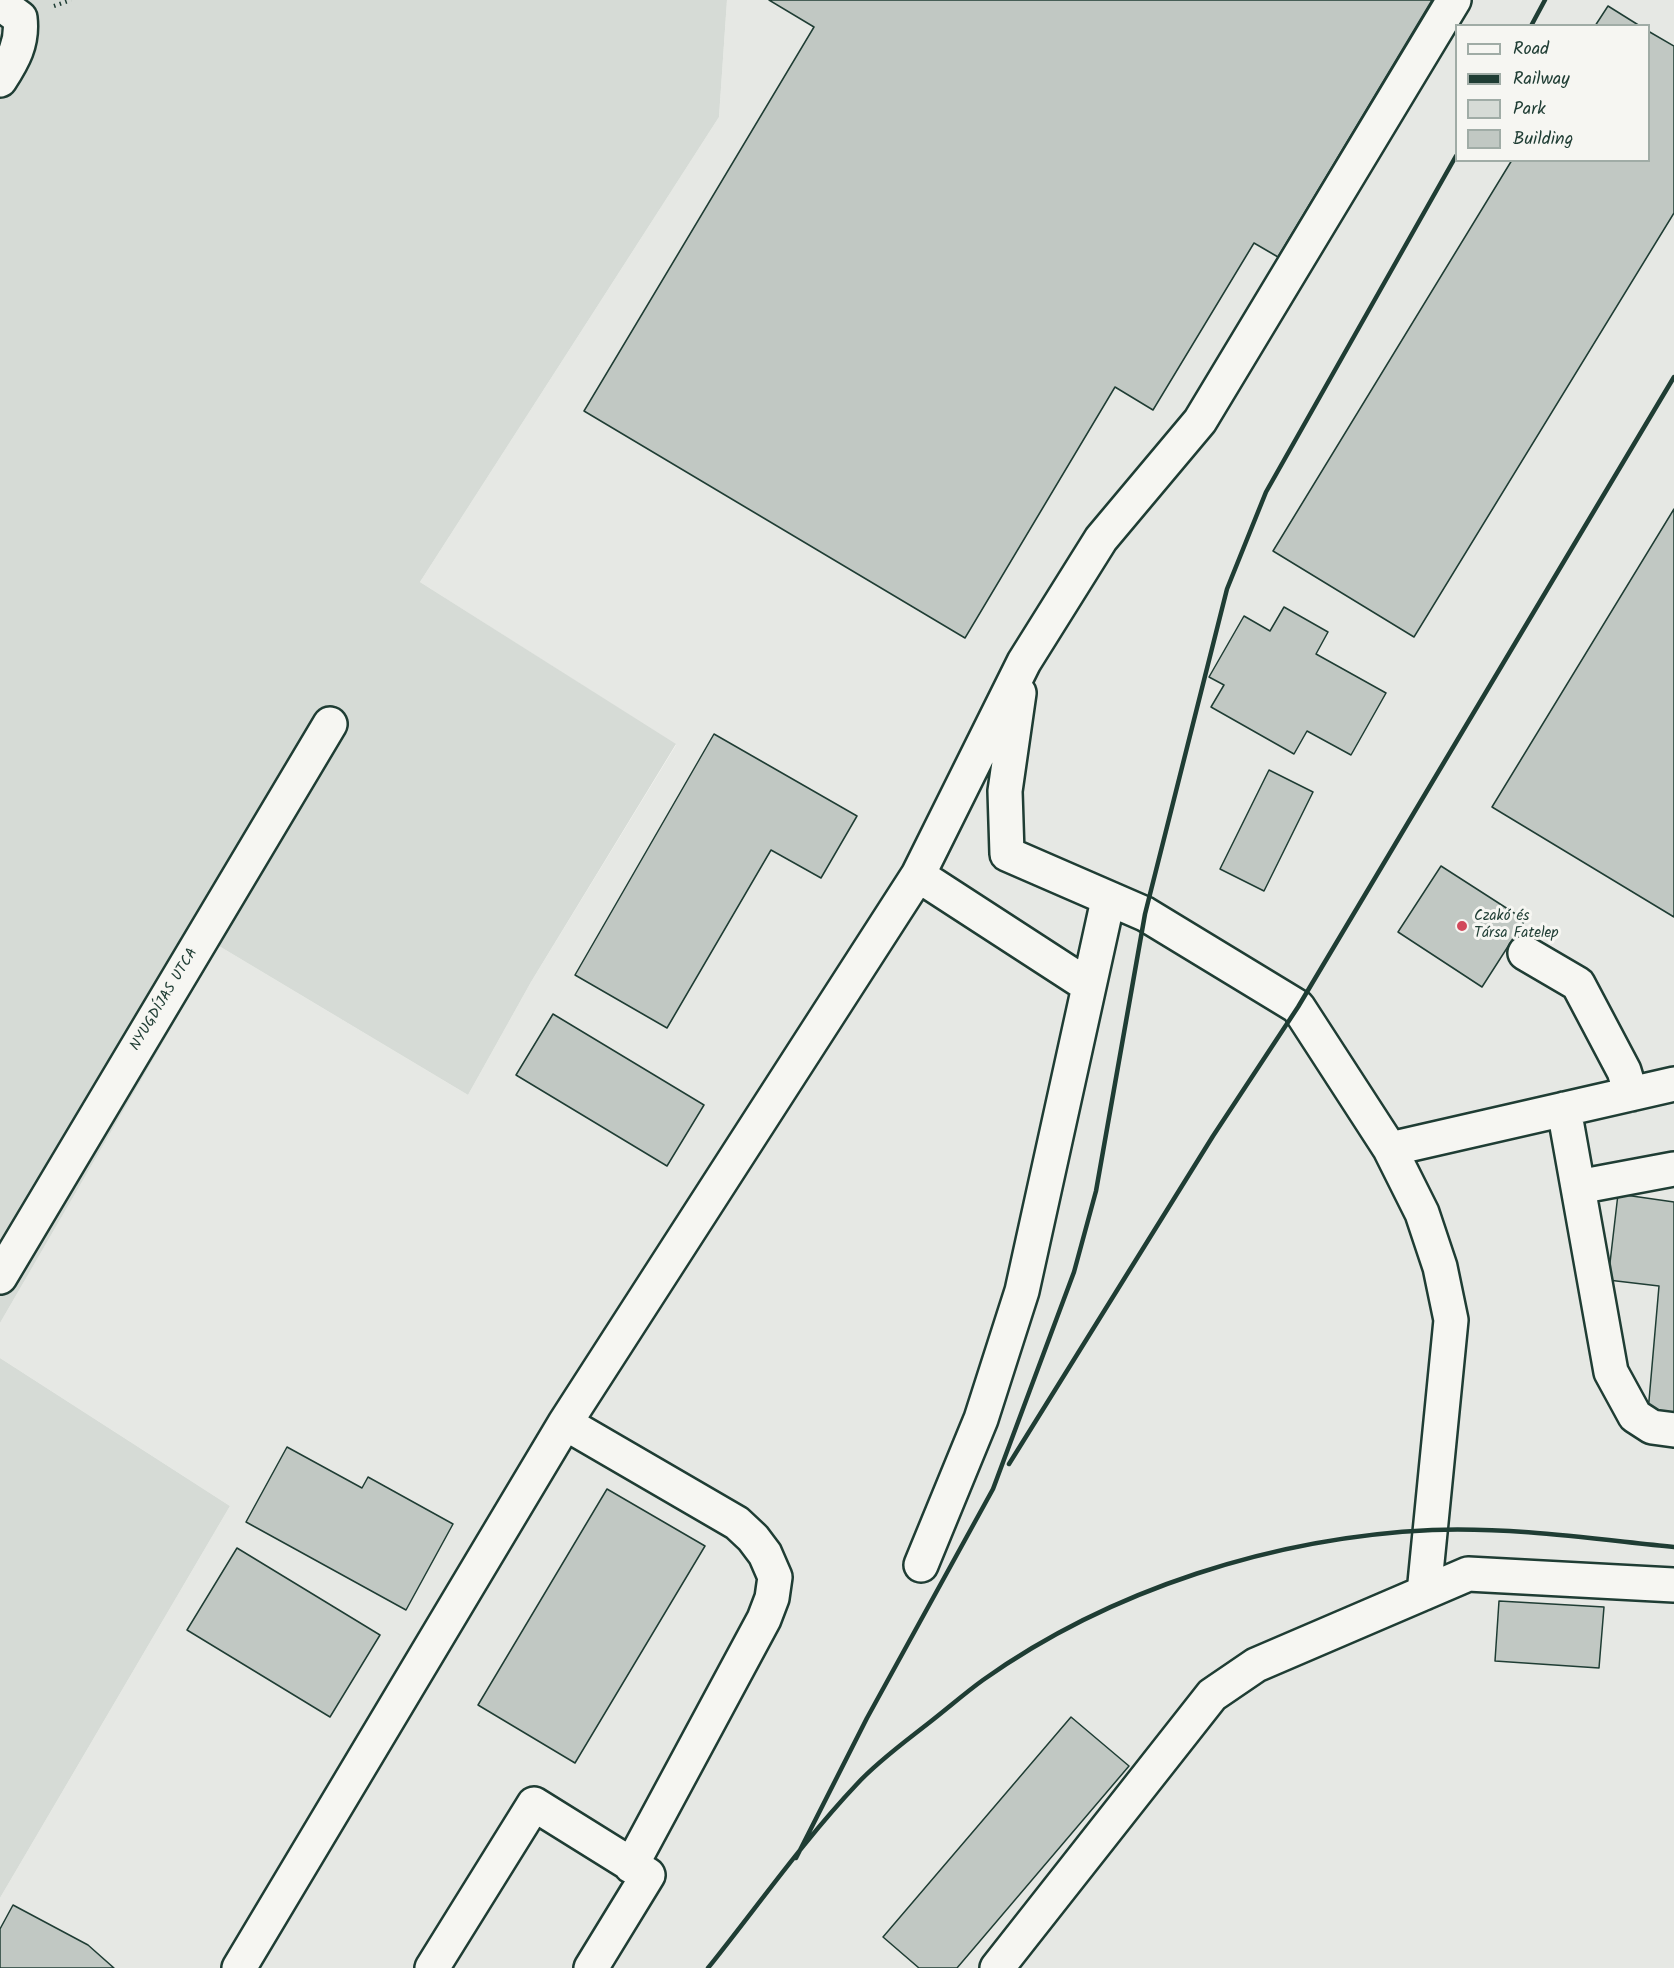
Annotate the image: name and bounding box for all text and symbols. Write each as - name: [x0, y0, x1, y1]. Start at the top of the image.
- legend: [1455, 24, 1650, 162]
- text: Road: [1513, 35, 1549, 64]
- text: Railway: [1513, 65, 1570, 94]
- text: Park: [1513, 95, 1546, 124]
- text: Building: [1513, 125, 1573, 154]
- place label: Czakó és Társa Fatelep: [1474, 908, 1559, 943]
- marker: Czakó és Társa Fatelep: [1455, 919, 1469, 933]
- street label: NYUGDÍJAS UTCA: [127, 945, 203, 1055]

